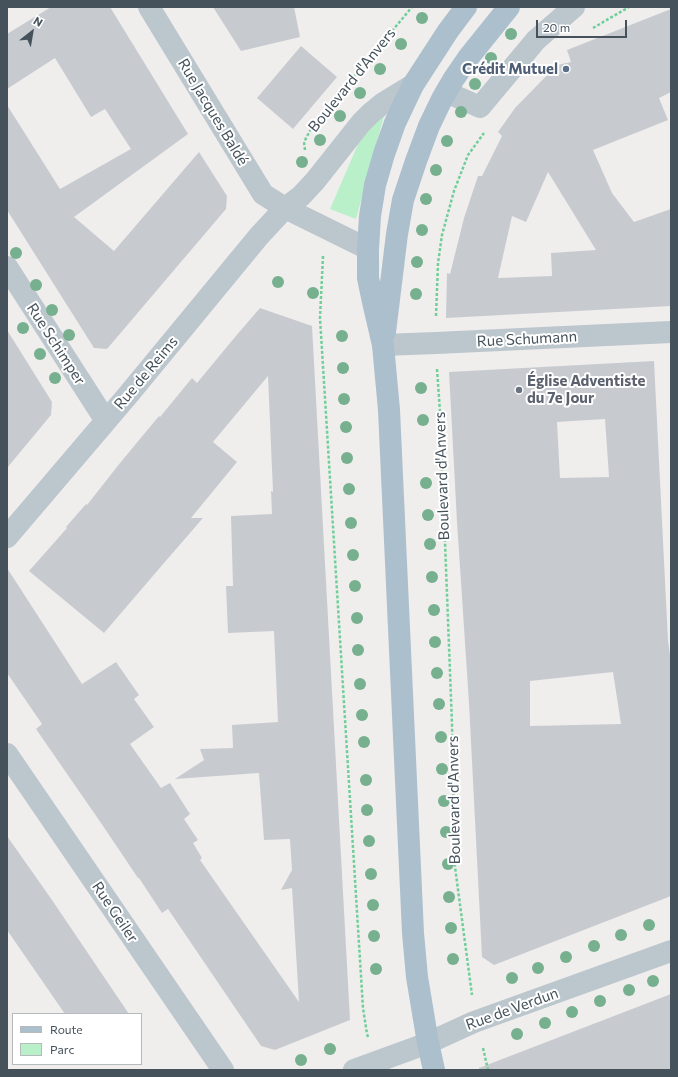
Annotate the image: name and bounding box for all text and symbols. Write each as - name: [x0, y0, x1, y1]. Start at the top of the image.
- north arrow: [12, 12, 52, 52]
- scale bar: [538, 12, 629, 38]
- text: N: [32, 14, 45, 29]
- text: 20 m: [543, 20, 570, 34]
- street label: Boulevard d'Anvers: [304, 24, 400, 136]
- street label: Rue Jacques Baldé: [174, 55, 252, 169]
- place label: Crédit Mutuel: [462, 60, 558, 78]
- marker: Crédit Mutuel: [561, 64, 571, 74]
- street label: Rue Schimper: [23, 300, 89, 388]
- street label: Rue Schumann: [476, 327, 578, 351]
- street label: Rue de Reims: [110, 333, 182, 413]
- place label: Église Adventiste du 7e Jour: [527, 372, 645, 407]
- marker: Église Adventiste du 7e Jour: [514, 385, 524, 395]
- street label: Boulevard d'Anvers: [431, 411, 453, 541]
- street label: Boulevard d'Anvers: [444, 735, 464, 865]
- street label: Rue Geiler: [88, 878, 142, 946]
- street label: Rue de Verdun: [463, 984, 561, 1034]
- legend: [12, 1013, 142, 1065]
- text: Route: [50, 1022, 83, 1036]
- text: Parc: [50, 1042, 74, 1056]

